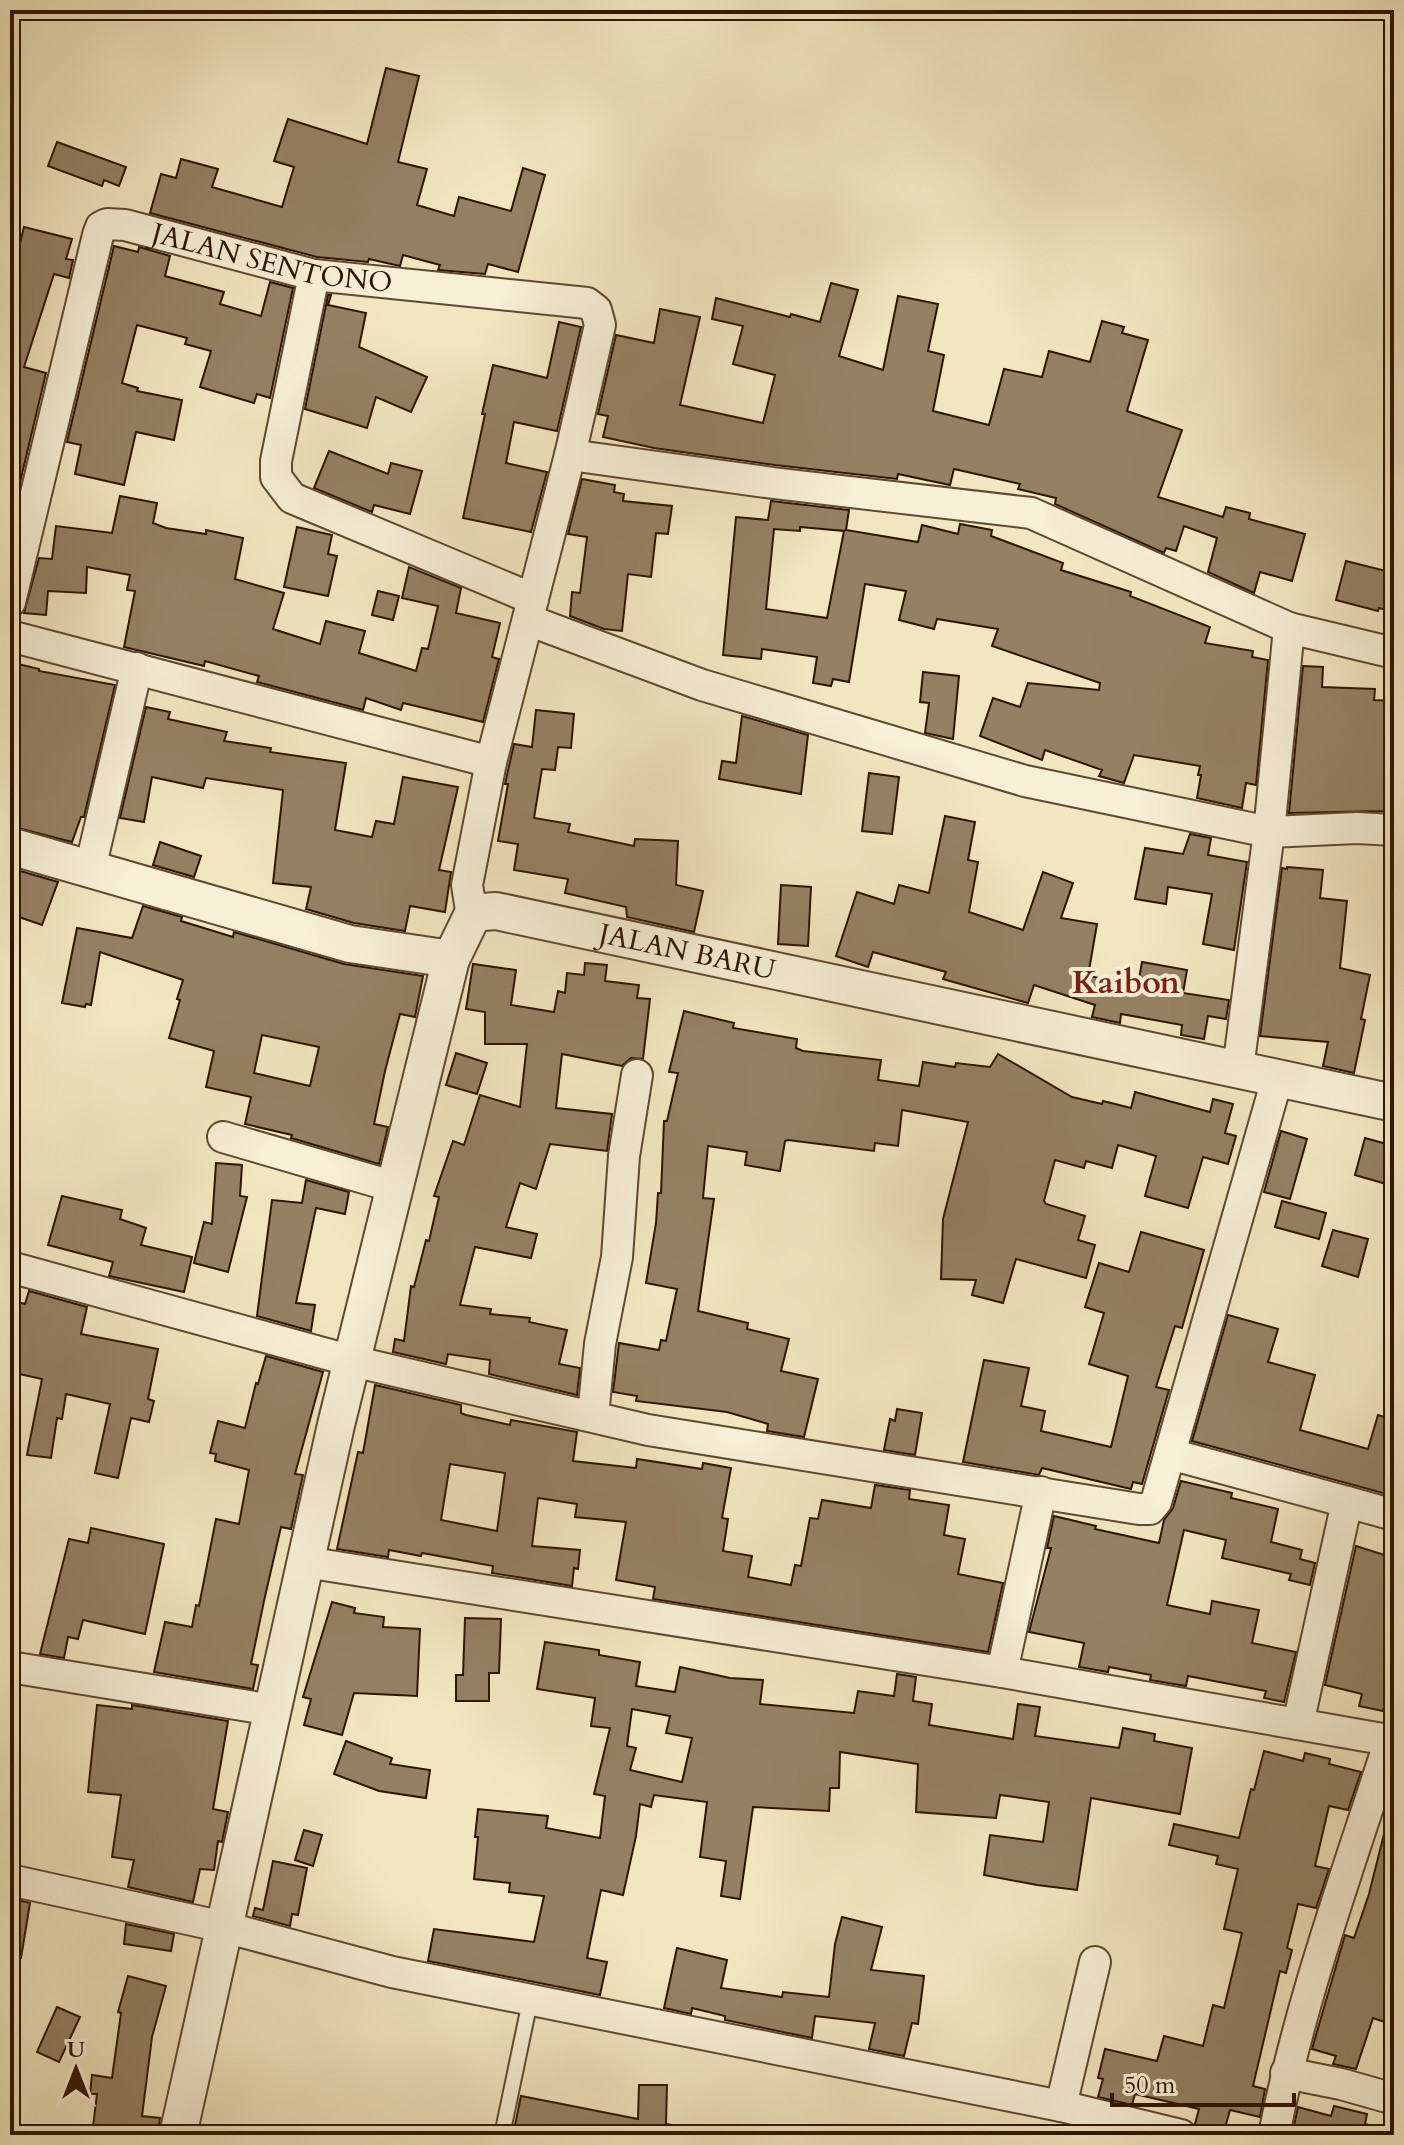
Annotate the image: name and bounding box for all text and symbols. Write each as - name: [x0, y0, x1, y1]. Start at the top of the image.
- street label: JALAN SENTONO: [144, 213, 394, 302]
- street label: JALAN BARU: [592, 914, 779, 989]
- district label: Kaibon: [1072, 961, 1181, 1005]
- north arrow: [36, 2029, 116, 2109]
- text: U: [67, 2035, 85, 2065]
- scale bar: [1112, 2057, 1294, 2107]
- text: 50 m: [1124, 2069, 1176, 2102]

